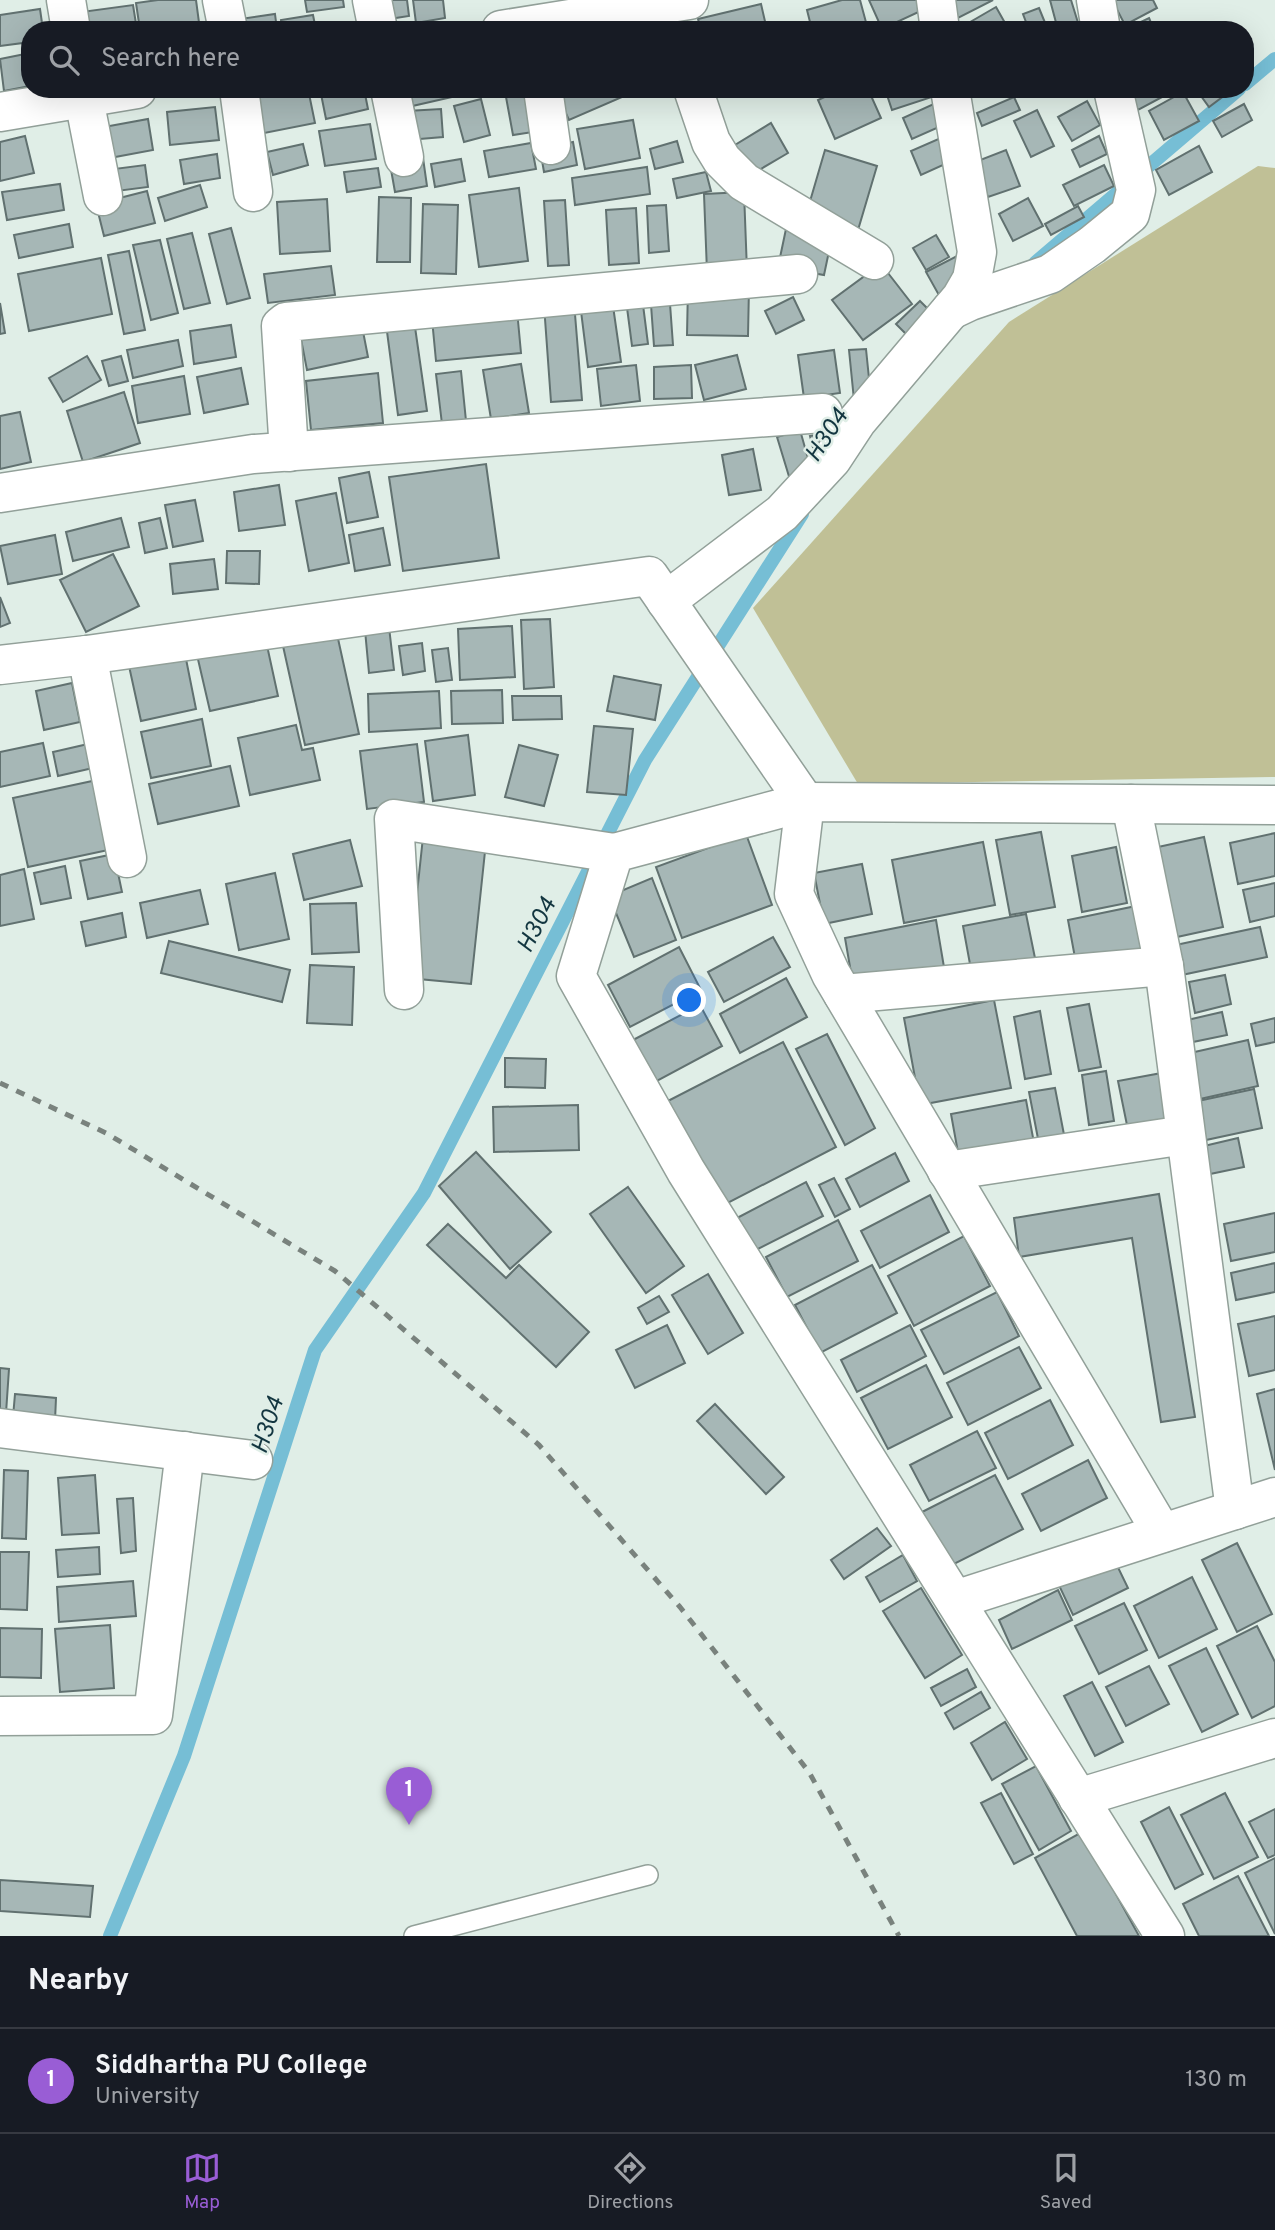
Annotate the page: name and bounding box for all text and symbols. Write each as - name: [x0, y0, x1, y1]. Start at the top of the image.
- search box: [21, 21, 1254, 98]
- icon: search: [45, 41, 83, 79]
- text: Search here: [101, 43, 240, 76]
- water label: H304: [799, 404, 856, 468]
- water label: H304: [511, 893, 564, 958]
- your location: [672, 983, 706, 1017]
- water label: H304: [246, 1393, 292, 1458]
- pin: 1: [386, 1767, 432, 1825]
- text: Nearby: [28, 1963, 129, 2000]
- text: Siddhartha PU College: [95, 2050, 367, 2083]
- text: 1: [46, 2066, 56, 2095]
- text: 130 m: [1185, 2066, 1247, 2095]
- text: University: [95, 2083, 200, 2112]
- tab: Map: [183, 2149, 221, 2215]
- tab: Directions: [587, 2149, 674, 2215]
- tab: Saved: [1040, 2149, 1092, 2215]

